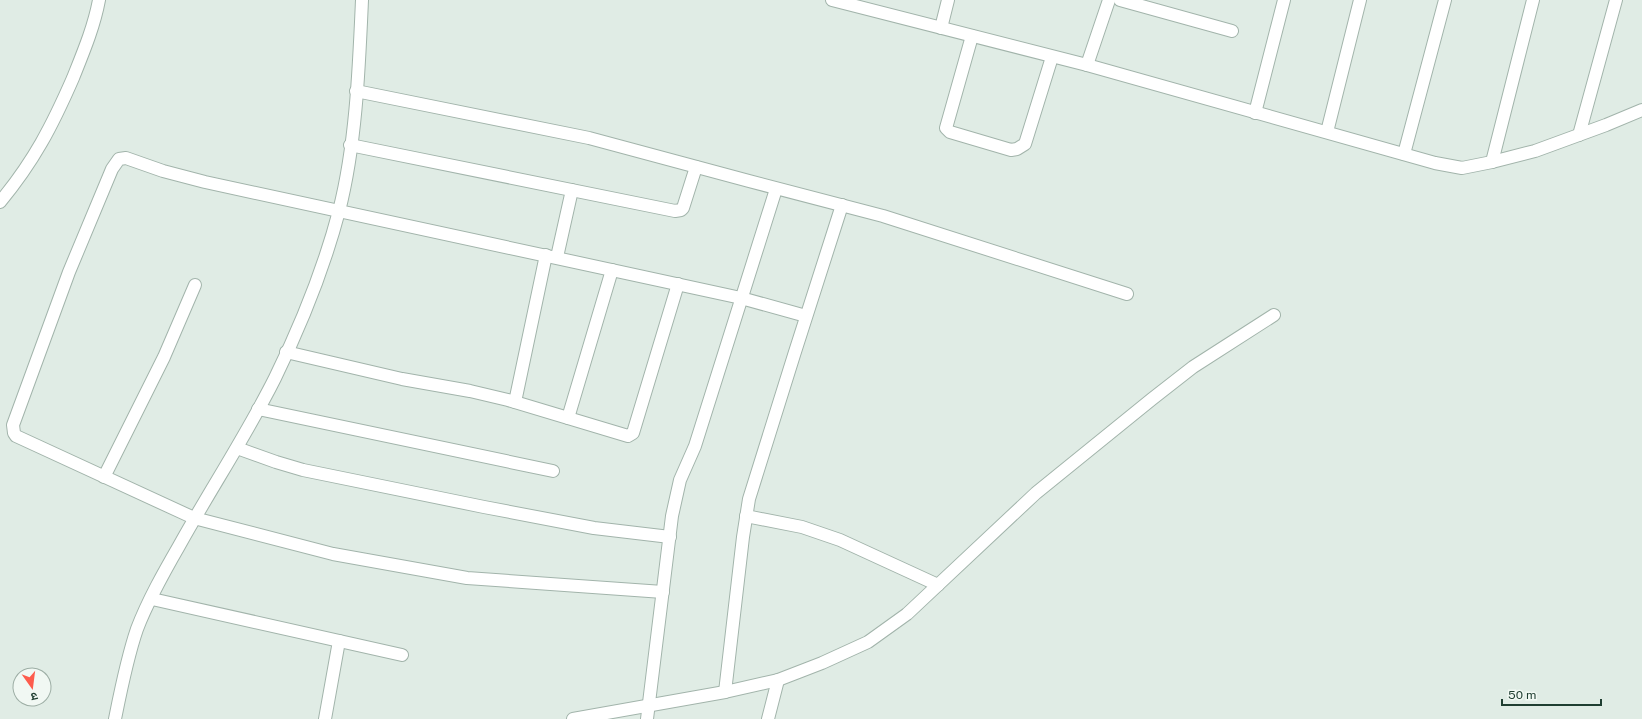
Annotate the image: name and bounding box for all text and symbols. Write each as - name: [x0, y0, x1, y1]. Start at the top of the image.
- north arrow: [12, 667, 52, 707]
- scale bar: [1502, 681, 1601, 707]
- text: 50 m: [1508, 688, 1536, 702]
- text: उ: [29, 690, 39, 703]

